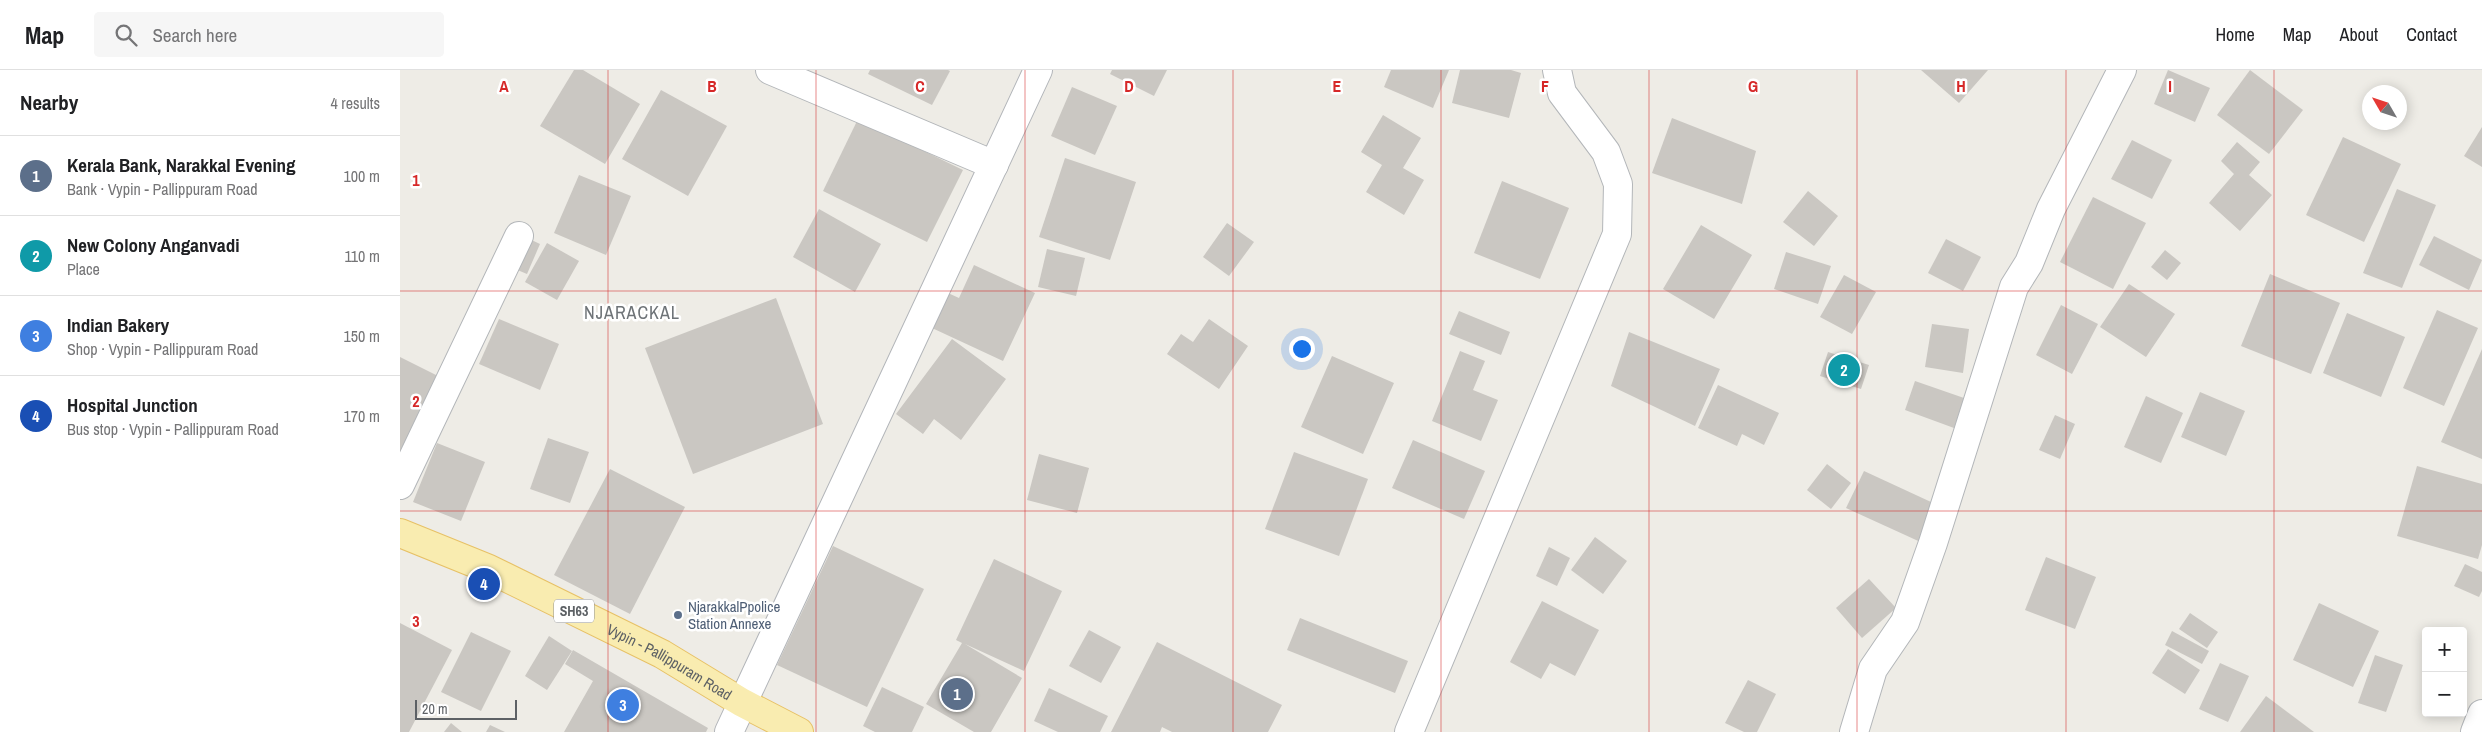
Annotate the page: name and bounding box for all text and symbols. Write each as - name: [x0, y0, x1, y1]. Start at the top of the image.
- search box: [94, 12, 444, 57]
- text: Map: [25, 19, 64, 51]
- icon: search: [112, 21, 140, 49]
- text: Search here: [152, 22, 237, 48]
- text: Home: [2215, 22, 2255, 47]
- text: Map: [2283, 22, 2312, 47]
- text: About: [2340, 22, 2378, 47]
- text: Contact: [2406, 22, 2457, 47]
- text: A: [499, 75, 509, 97]
- text: B: [707, 75, 717, 97]
- text: C: [915, 75, 925, 97]
- text: D: [1124, 75, 1134, 97]
- text: E: [1333, 75, 1342, 97]
- text: F: [1541, 75, 1549, 97]
- text: G: [1748, 75, 1758, 97]
- text: H: [1956, 75, 1966, 97]
- text: I: [2168, 75, 2172, 97]
- north arrow: [2362, 85, 2407, 130]
- text: Nearby: [20, 88, 78, 117]
- text: 4 results: [330, 92, 380, 114]
- text: Kerala Bank, Narakkal Evening: [67, 152, 296, 178]
- text: 1: [32, 165, 40, 187]
- text: 100 m: [344, 165, 380, 187]
- text: 1: [412, 169, 420, 191]
- text: Bank · Vypin - Pallippuram Road: [67, 178, 258, 200]
- text: New Colony Anganvadi: [67, 232, 240, 258]
- text: 2: [32, 245, 40, 267]
- text: 110 m: [344, 245, 380, 267]
- text: Place: [67, 258, 100, 280]
- district label: NJARACKAL: [584, 300, 680, 325]
- text: Indian Bakery: [67, 312, 169, 338]
- text: 3: [32, 325, 40, 347]
- text: 150 m: [344, 325, 380, 347]
- your location: [1289, 336, 1315, 362]
- text: Shop · Vypin - Pallippuram Road: [67, 338, 258, 360]
- pin: 2: [1828, 351, 1860, 389]
- text: 2: [412, 390, 420, 412]
- text: Hospital Junction: [67, 392, 198, 418]
- text: 4: [32, 405, 40, 427]
- text: 170 m: [344, 405, 380, 427]
- text: Bus stop · Vypin - Pallippuram Road: [67, 418, 279, 440]
- pin: 4: [468, 565, 500, 603]
- place label: NjarakkalPpolice Station Annexe: [688, 596, 780, 634]
- road number: SH63: [554, 600, 594, 622]
- marker: NjarakkalPpolice Station Annexe: [672, 609, 684, 621]
- text: 3: [412, 610, 420, 632]
- street label: Vypin - Pallippuram Road: [604, 618, 736, 705]
- map controls: [2422, 627, 2467, 717]
- button: +: [2422, 627, 2467, 672]
- button: −: [2422, 672, 2467, 717]
- pin: 1: [941, 675, 973, 713]
- pin: 3: [607, 686, 639, 724]
- scale bar: [415, 697, 518, 720]
- text: 20 m: [422, 700, 448, 718]

